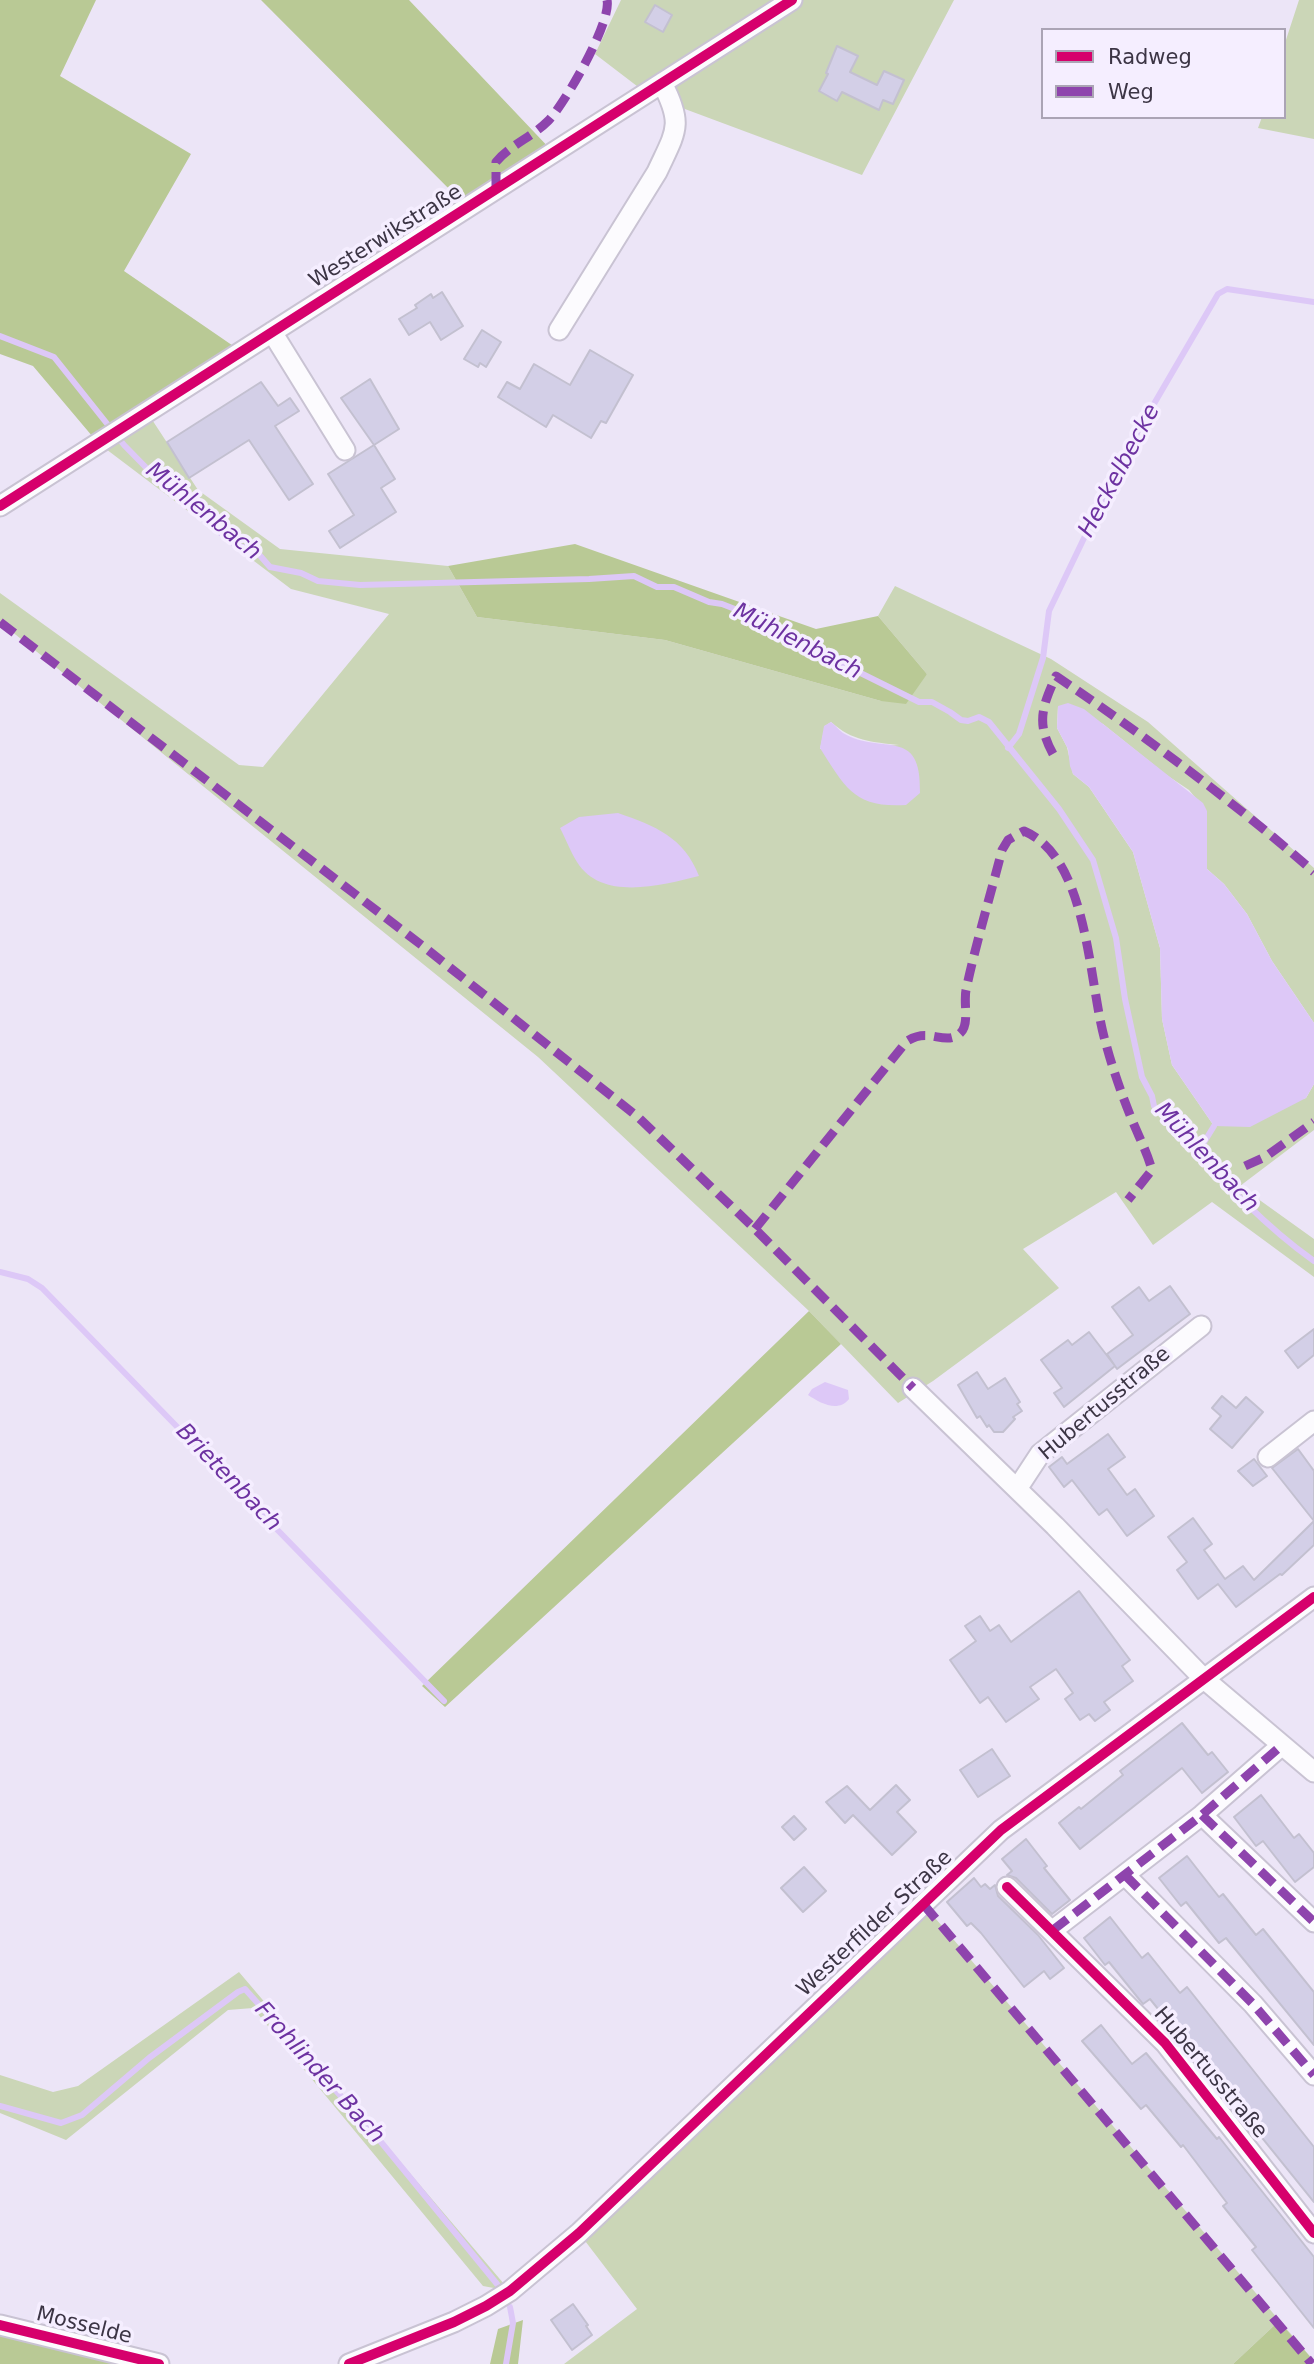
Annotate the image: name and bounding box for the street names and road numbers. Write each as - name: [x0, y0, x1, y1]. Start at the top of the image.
- street label: Westerwikstraße: [305, 180, 467, 294]
- street label: Hubertusstraße: [1034, 1342, 1176, 1466]
- street label: Westerfilder Straße: [792, 1846, 958, 2002]
- street label: Hubertusstraße: [1148, 2002, 1272, 2144]
- street label: Mosselde: [33, 2302, 135, 2350]

